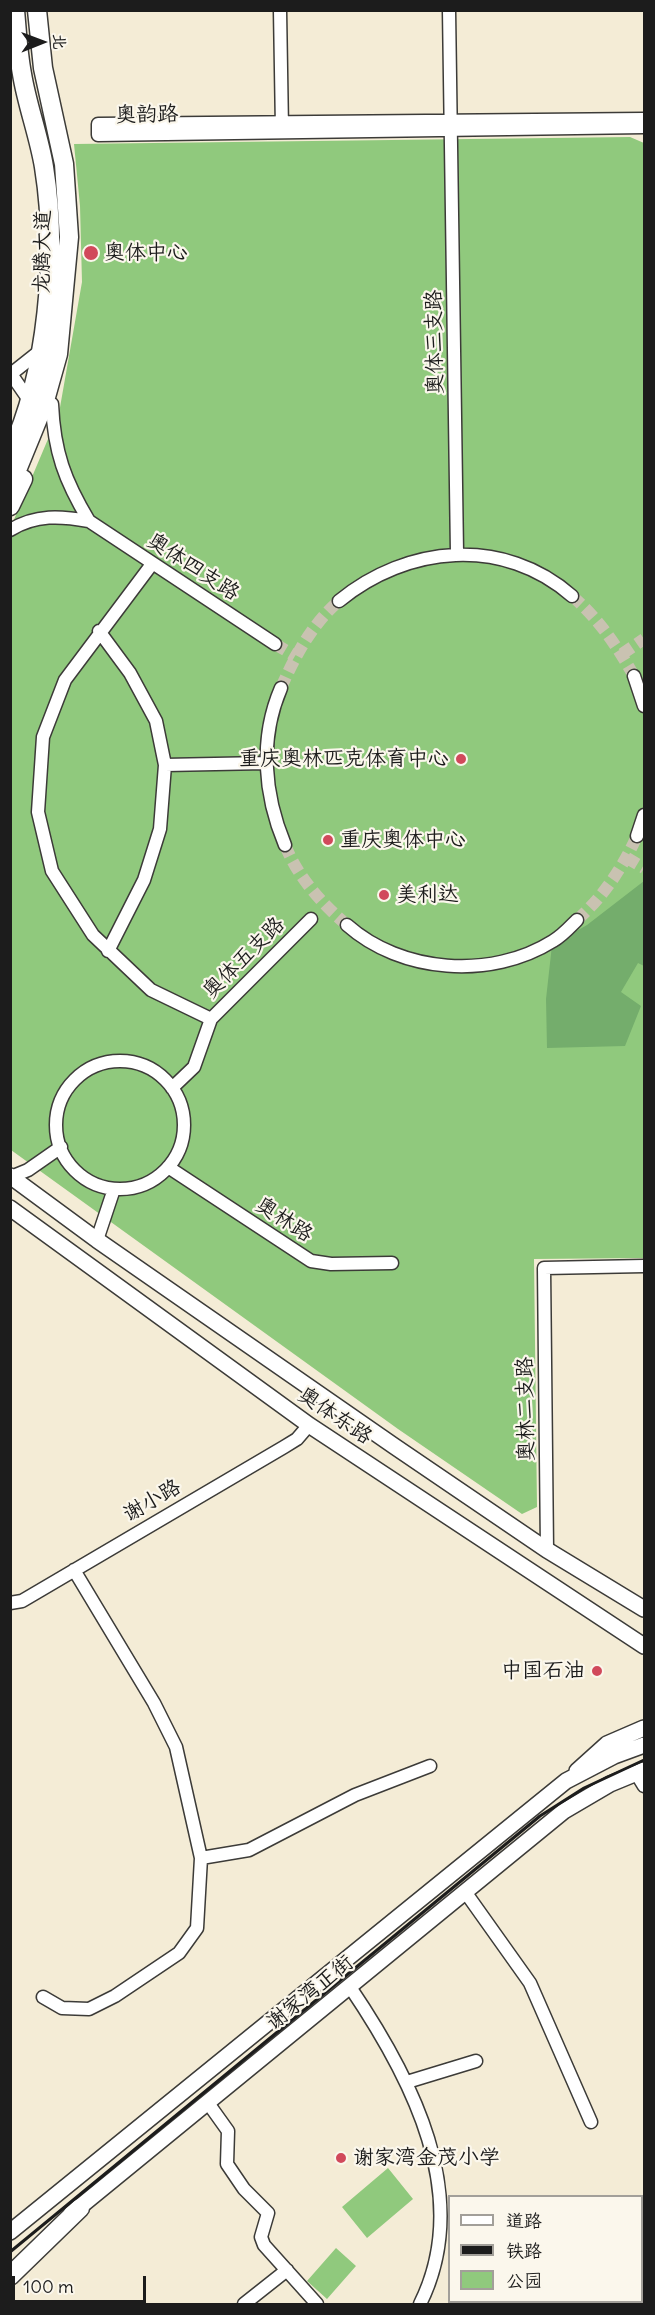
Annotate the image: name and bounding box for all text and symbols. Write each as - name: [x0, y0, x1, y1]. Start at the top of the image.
- north arrow: [12, 12, 72, 72]
- text: 北: [50, 33, 70, 50]
- street label: 奥韵路: [115, 102, 179, 128]
- street label: 龙腾大道: [30, 210, 56, 294]
- place label: 奥体中心: [104, 240, 188, 266]
- marker: 奥体中心: [82, 244, 100, 262]
- street label: 奥体三支路: [421, 289, 449, 395]
- street label: 奥体四支路: [142, 528, 244, 606]
- place label: 重庆奥林匹克体育中心: [239, 746, 449, 772]
- marker: 重庆奥林匹克体育中心: [454, 752, 468, 766]
- place label: 重庆奥体中心: [340, 827, 466, 853]
- marker: 重庆奥体中心: [321, 833, 335, 847]
- place label: 美利达: [396, 882, 459, 908]
- marker: 美利达: [377, 888, 391, 902]
- street label: 奥体五支路: [198, 912, 290, 1004]
- street label: 奥林路: [251, 1192, 317, 1248]
- street label: 奥林二支路: [512, 1356, 540, 1462]
- street label: 奥体东路: [293, 1382, 377, 1450]
- street label: 谢小路: [118, 1474, 186, 1528]
- place label: 中国石油: [501, 1658, 585, 1684]
- marker: 中国石油: [590, 1664, 604, 1678]
- street label: 谢家湾正街: [261, 1950, 359, 2036]
- place label: 谢家湾金茂小学: [353, 2145, 500, 2171]
- marker: 谢家湾金茂小学: [334, 2151, 348, 2165]
- legend: [448, 2195, 643, 2303]
- text: 道路: [506, 2209, 542, 2232]
- text: 铁路: [506, 2239, 542, 2262]
- scale bar: [15, 2264, 148, 2302]
- text: 公园: [506, 2269, 542, 2292]
- text: 100 m: [23, 2275, 74, 2298]

